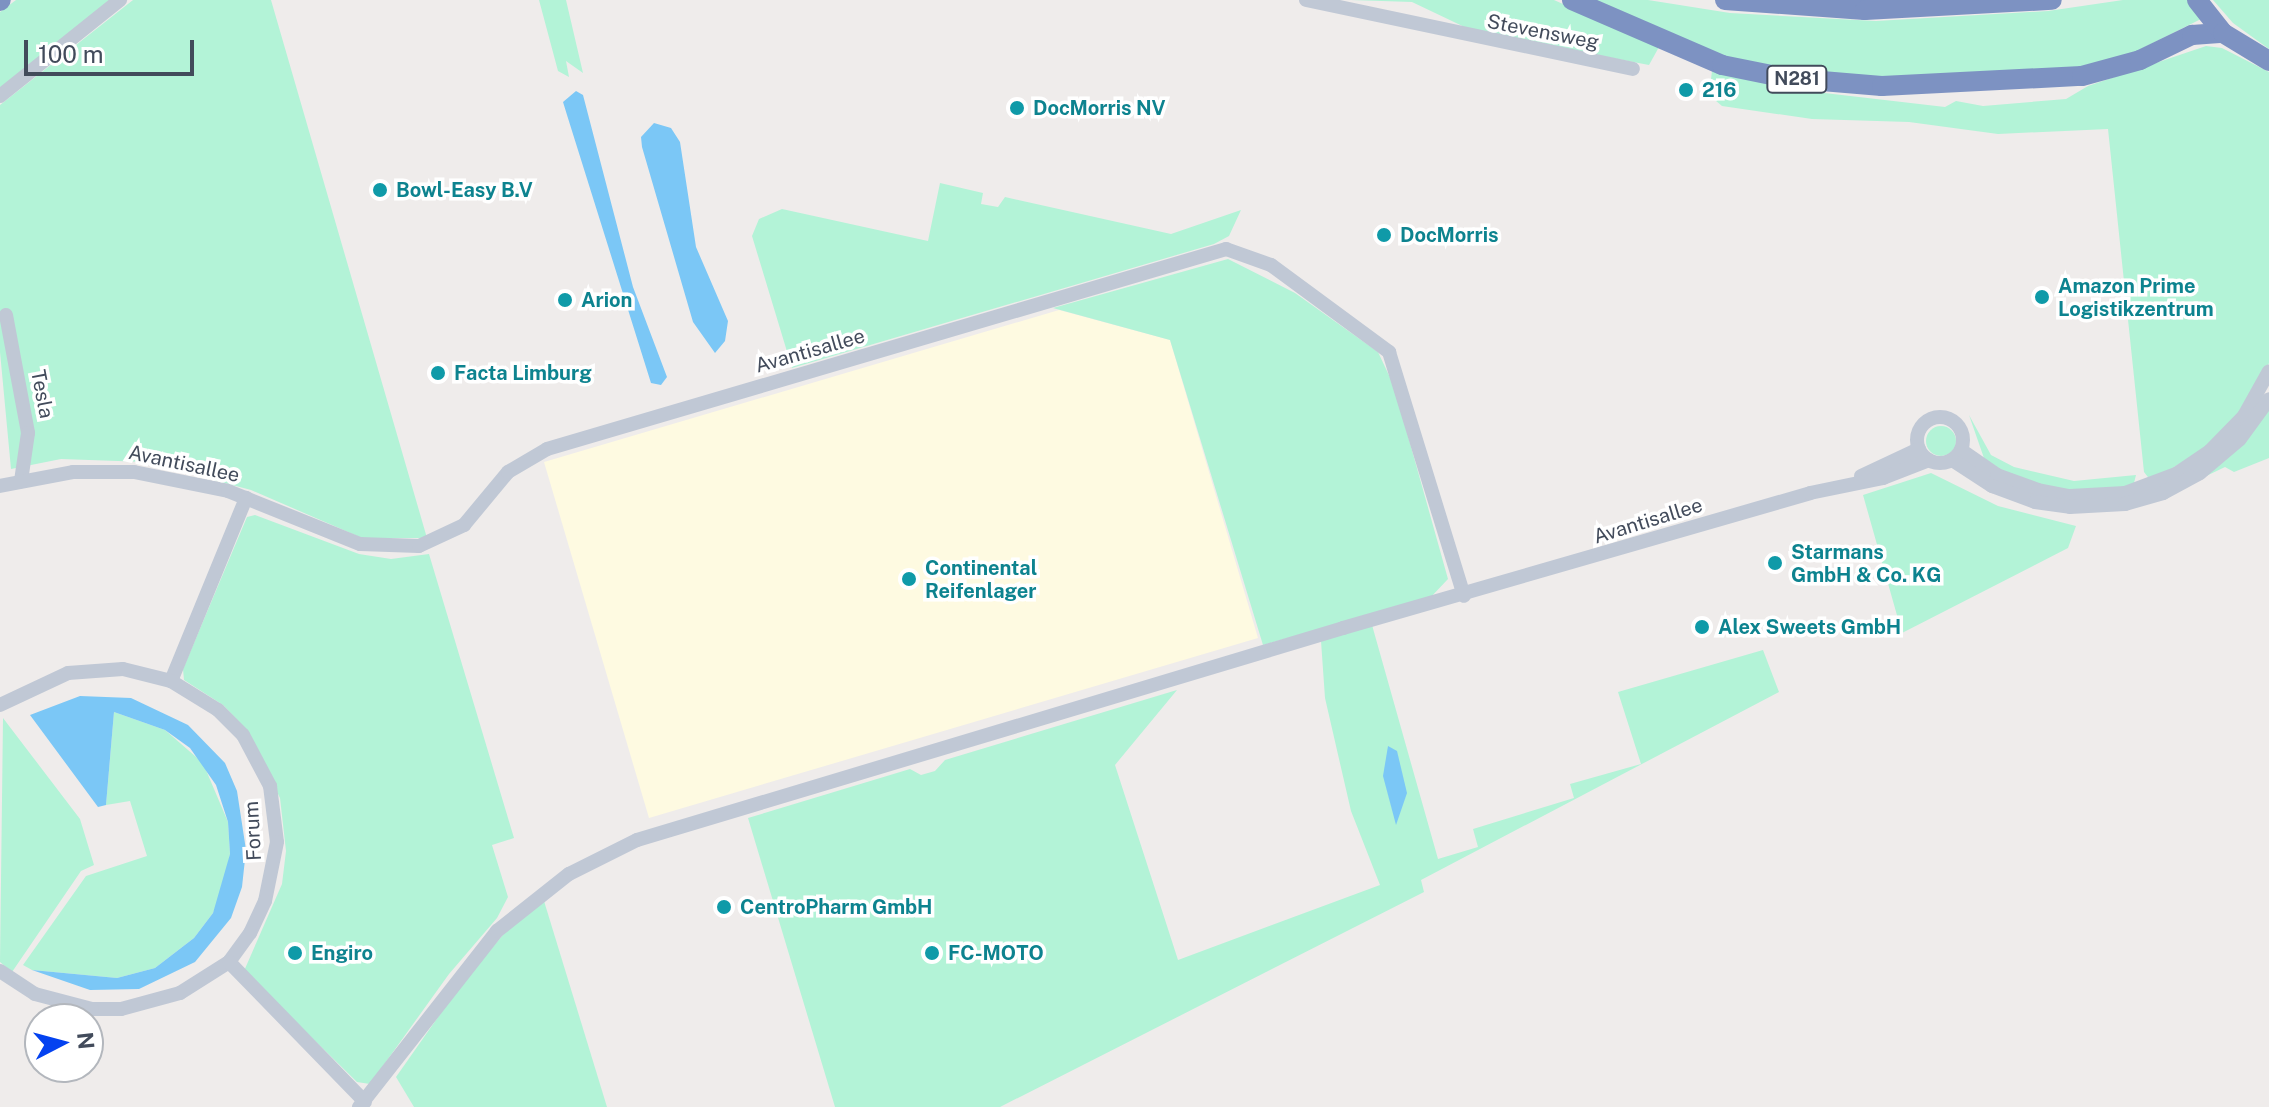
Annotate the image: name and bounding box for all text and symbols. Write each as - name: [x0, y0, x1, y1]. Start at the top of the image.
- street label: Stevensweg: [1485, 9, 1601, 55]
- scale bar: [28, 24, 198, 74]
- text: 100 m: [38, 40, 104, 68]
- road number: N281: [1765, 65, 1829, 93]
- place label: 216: [1702, 78, 1736, 102]
- marker: 216: [1677, 81, 1695, 99]
- place label: DocMorris NV: [1033, 96, 1166, 120]
- marker: DocMorris NV: [1008, 99, 1026, 117]
- place label: Bowl-Easy B.V: [396, 178, 533, 202]
- marker: Bowl-Easy B.V: [371, 181, 389, 199]
- place label: DocMorris: [1400, 223, 1499, 247]
- marker: DocMorris: [1375, 226, 1393, 244]
- place label: Amazon Prime Logistikzentrum: [2058, 274, 2214, 321]
- place label: Arion: [581, 288, 632, 312]
- marker: Amazon Prime Logistikzentrum: [2033, 288, 2051, 306]
- marker: Arion: [556, 291, 574, 309]
- street label: Avantisallee: [752, 324, 868, 378]
- place label: Facta Limburg: [454, 361, 592, 385]
- marker: Facta Limburg: [429, 364, 447, 382]
- street label: Tesla: [26, 368, 58, 420]
- street label: Avantisallee: [126, 441, 242, 487]
- street label: Avantisallee: [1590, 493, 1706, 549]
- place label: Starmans GmbH & Co. KG: [1791, 540, 1941, 587]
- marker: Starmans GmbH & Co. KG: [1766, 554, 1784, 572]
- place label: Continental Reifenlager: [925, 556, 1037, 603]
- marker: Continental Reifenlager: [900, 570, 918, 588]
- place label: Alex Sweets GmbH: [1718, 615, 1901, 639]
- marker: Alex Sweets GmbH: [1693, 618, 1711, 636]
- street label: Forum: [239, 801, 267, 861]
- place label: CentroPharm GmbH: [740, 895, 932, 919]
- marker: CentroPharm GmbH: [715, 898, 733, 916]
- place label: Engiro: [311, 941, 373, 965]
- place label: FC-MOTO: [948, 941, 1044, 965]
- marker: Engiro: [286, 944, 304, 962]
- marker: FC-MOTO: [923, 944, 941, 962]
- north arrow: [24, 1003, 104, 1083]
- text: N: [72, 1031, 100, 1051]

